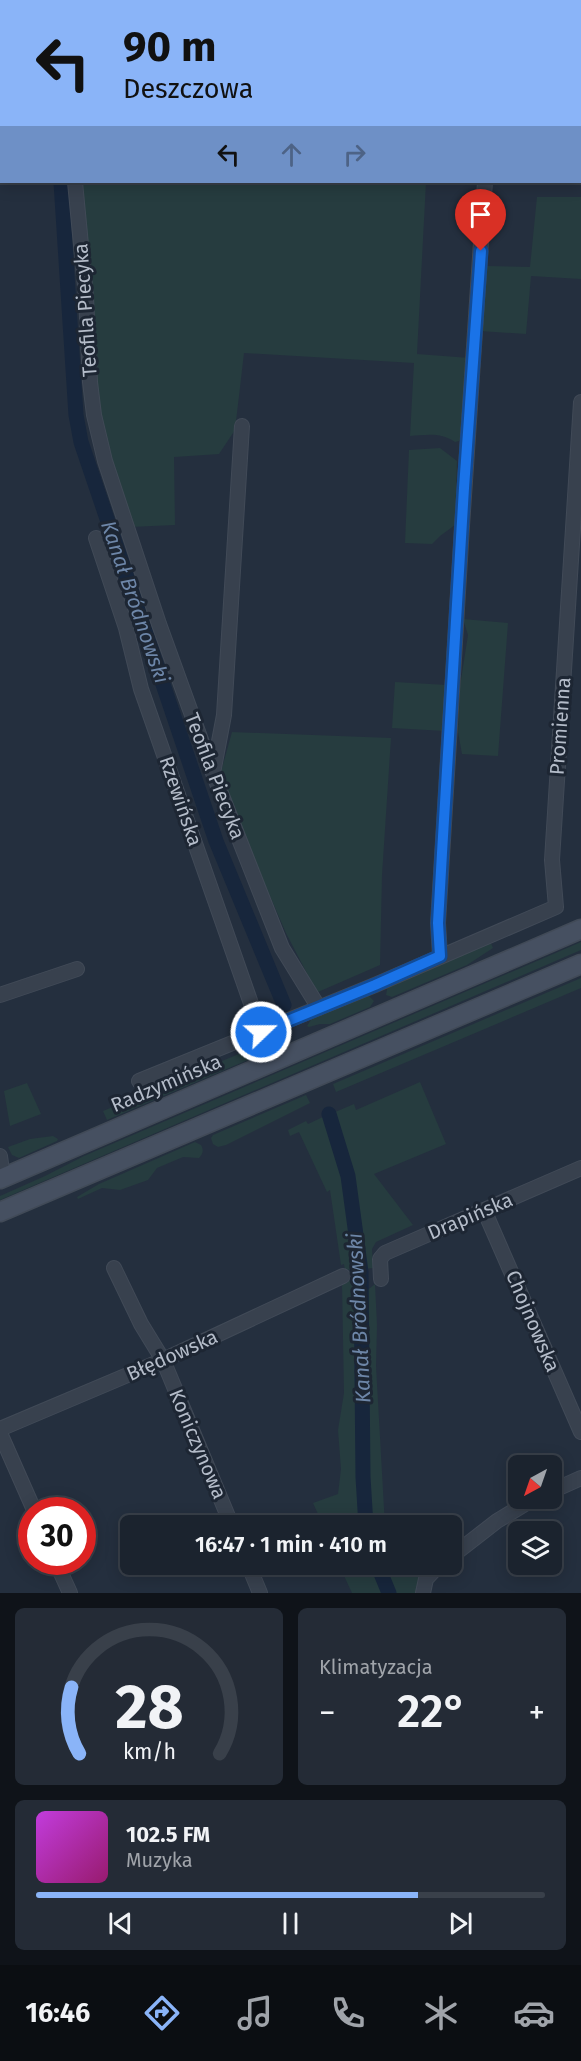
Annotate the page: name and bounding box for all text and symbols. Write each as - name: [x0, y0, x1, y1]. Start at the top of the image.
- text: 90 m: [123, 22, 217, 72]
- icon: left: [24, 24, 102, 102]
- text: Deszczowa: [123, 73, 253, 105]
- icon: left: [212, 138, 245, 171]
- icon: ahead: [275, 138, 308, 171]
- icon: right: [338, 138, 371, 171]
- pin: [455, 189, 506, 251]
- icon: arrive: [464, 198, 497, 231]
- street label: Teofila Piecyka: [68, 243, 102, 377]
- water label: Kanał Bródnowski: [95, 517, 175, 687]
- street label: Promienna: [545, 676, 575, 776]
- street label: Teofila Piecyka: [180, 709, 250, 843]
- street label: Rzewińska: [154, 753, 208, 849]
- position arrow: [229, 1000, 293, 1064]
- street label: Radzymińska: [107, 1049, 225, 1117]
- street label: Drapińska: [424, 1187, 516, 1245]
- water label: Kanał Bródnowski: [342, 1232, 376, 1404]
- street label: Chojnowska: [501, 1267, 565, 1375]
- street label: Błędowska: [123, 1324, 221, 1386]
- street label: Koniczynowa: [164, 1385, 232, 1503]
- north arrow: [508, 1455, 562, 1509]
- map controls: [508, 1455, 562, 1575]
- speed limit sign: 30: [18, 1497, 96, 1575]
- button: layers: [508, 1521, 562, 1575]
- text: 16:47 · 1 min · 410 m: [195, 1531, 387, 1558]
- text: Klimatyzacja: [319, 1655, 433, 1679]
- text: 28: [115, 1670, 183, 1745]
- text: 22°: [397, 1685, 467, 1739]
- text: −: [319, 1693, 336, 1733]
- text: +: [529, 1693, 545, 1733]
- text: km/h: [122, 1739, 176, 1765]
- text: 102.5 FM: [126, 1821, 210, 1848]
- text: Muzyka: [126, 1848, 193, 1872]
- icon: previous: [104, 1907, 137, 1940]
- icon: pause: [274, 1907, 307, 1940]
- icon: next: [444, 1907, 477, 1940]
- icon: directions: [141, 1992, 183, 2034]
- icon: music: [234, 1992, 276, 2034]
- icon: phone: [327, 1992, 369, 2034]
- icon: climate: [420, 1992, 462, 2034]
- icon: car: [513, 1992, 555, 2034]
- text: 16:46: [26, 1997, 90, 2029]

